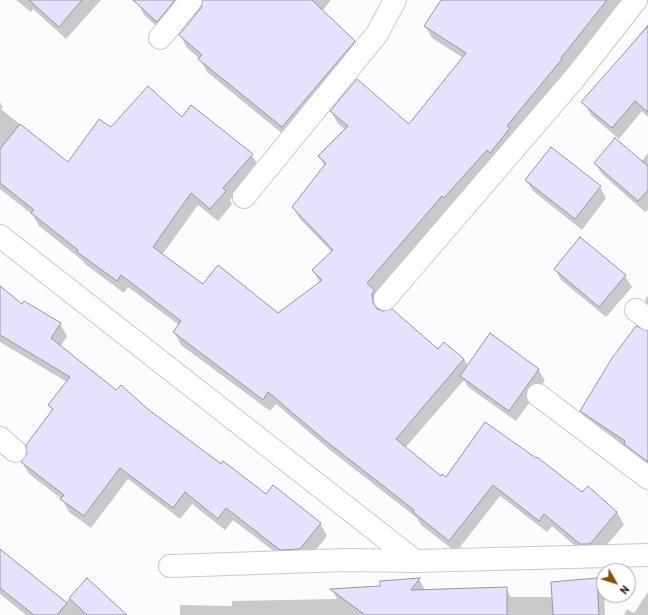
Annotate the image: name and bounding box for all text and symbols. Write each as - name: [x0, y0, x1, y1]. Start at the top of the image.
- north arrow: [596, 563, 636, 603]
- text: N: [618, 583, 632, 597]

